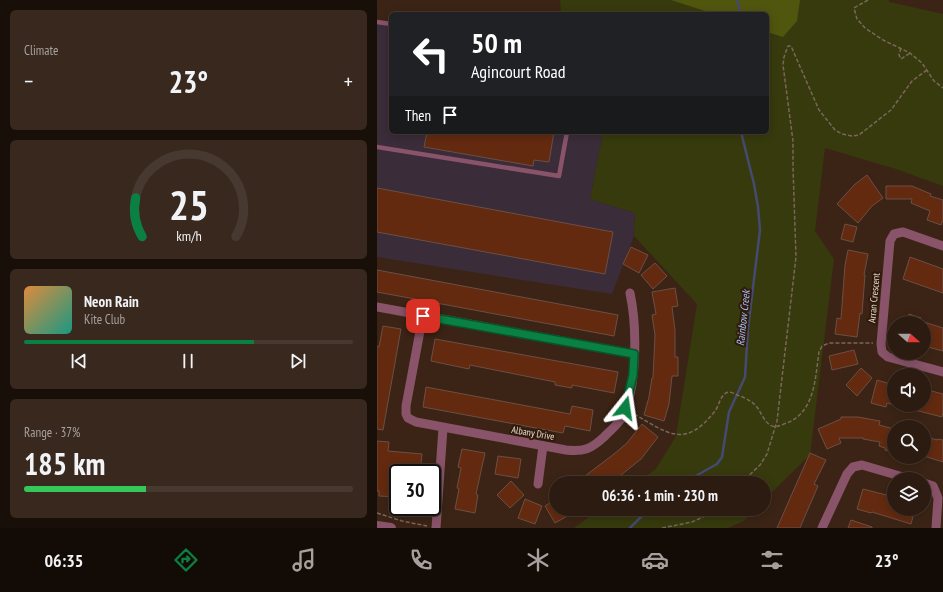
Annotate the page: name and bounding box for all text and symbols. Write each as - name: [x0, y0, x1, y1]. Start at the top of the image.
- text: 50 m: [471, 24, 522, 61]
- icon: left: [405, 28, 457, 80]
- text: Climate: [24, 42, 58, 59]
- text: Agincourt Road: [471, 60, 565, 83]
- text: 23°: [169, 62, 208, 101]
- text: −: [24, 67, 33, 95]
- text: +: [344, 67, 353, 95]
- icon: arrive: [439, 104, 461, 126]
- text: Then: [405, 106, 431, 125]
- text: 25: [169, 178, 208, 231]
- text: km/h: [176, 226, 201, 245]
- street label: Arran Crescent: [865, 272, 883, 324]
- water label: Rainbow Creek: [733, 288, 753, 347]
- text: Neon Rain: [84, 292, 139, 311]
- pin: [406, 299, 440, 333]
- icon: arrive: [412, 305, 434, 327]
- text: Kite Club: [84, 311, 125, 328]
- north arrow: [887, 316, 931, 360]
- map controls: [887, 316, 931, 516]
- icon: previous: [68, 350, 90, 372]
- icon: pause: [177, 350, 199, 372]
- icon: next: [287, 350, 309, 372]
- button: sound: [887, 368, 931, 412]
- position arrow: [604, 387, 646, 429]
- button: search: [887, 420, 931, 464]
- street label: Albany Drive: [510, 423, 556, 443]
- text: Range · 37%: [24, 424, 80, 441]
- text: 185 km: [24, 444, 105, 483]
- speed limit sign: 30: [389, 464, 441, 516]
- button: layers: [887, 472, 931, 516]
- text: 06:36 · 1 min · 230 m: [602, 486, 718, 505]
- icon: directions: [172, 546, 200, 574]
- icon: music: [290, 546, 318, 574]
- icon: phone: [407, 546, 435, 574]
- icon: climate: [524, 546, 552, 574]
- icon: car: [641, 546, 669, 574]
- icon: filters: [758, 546, 786, 574]
- text: 06:35: [45, 549, 83, 572]
- text: 23°: [875, 549, 898, 572]

